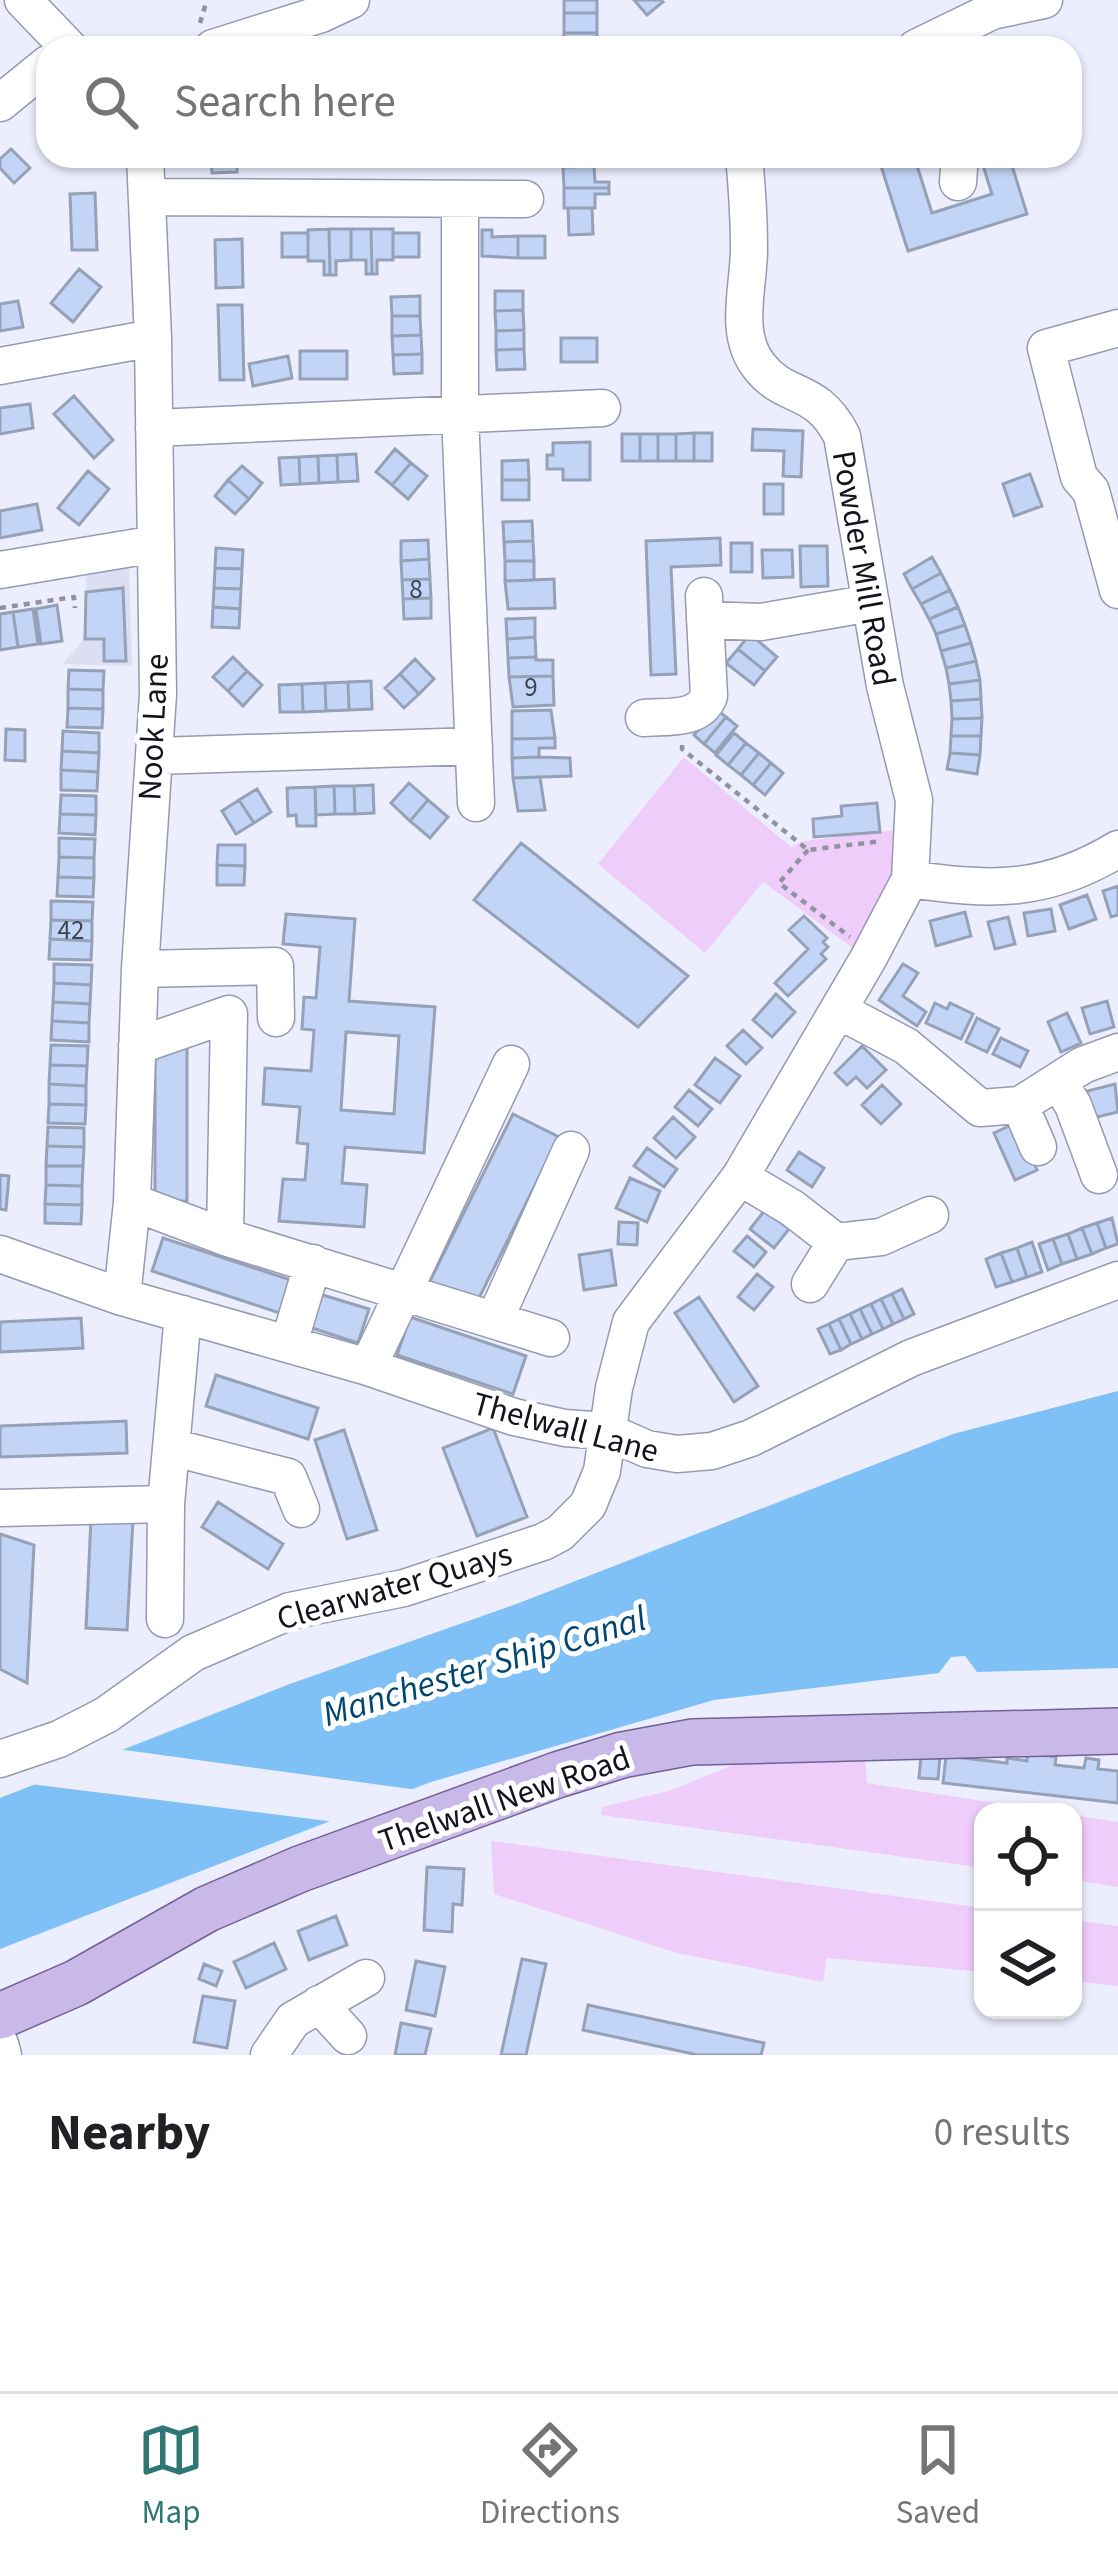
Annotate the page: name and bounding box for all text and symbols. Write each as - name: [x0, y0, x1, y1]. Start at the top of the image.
- search box: [36, 36, 1082, 168]
- icon: search: [78, 69, 144, 135]
- text: Search here: [174, 70, 396, 134]
- street label: Powder Mill Road: [820, 447, 907, 690]
- house number: 8: [409, 570, 423, 609]
- street label: Nook Lane: [126, 652, 181, 802]
- house number: 9: [524, 668, 538, 707]
- house number: 42: [58, 911, 84, 950]
- street label: Thelwall Lane: [467, 1380, 664, 1475]
- street label: Clearwater Quays: [271, 1530, 517, 1642]
- water label: Manchester Ship Canal: [316, 1593, 653, 1740]
- street label: Thelwall New Road: [373, 1734, 636, 1864]
- map controls: [974, 1803, 1082, 2019]
- button: locate: [974, 1803, 1082, 1911]
- button: layers: [974, 1911, 1082, 2019]
- text: Nearby: [48, 2097, 210, 2169]
- text: 0 results: [934, 2105, 1070, 2161]
- tab: Map: [138, 2417, 204, 2536]
- tab: Directions: [480, 2417, 620, 2536]
- tab: Saved: [896, 2417, 980, 2536]

